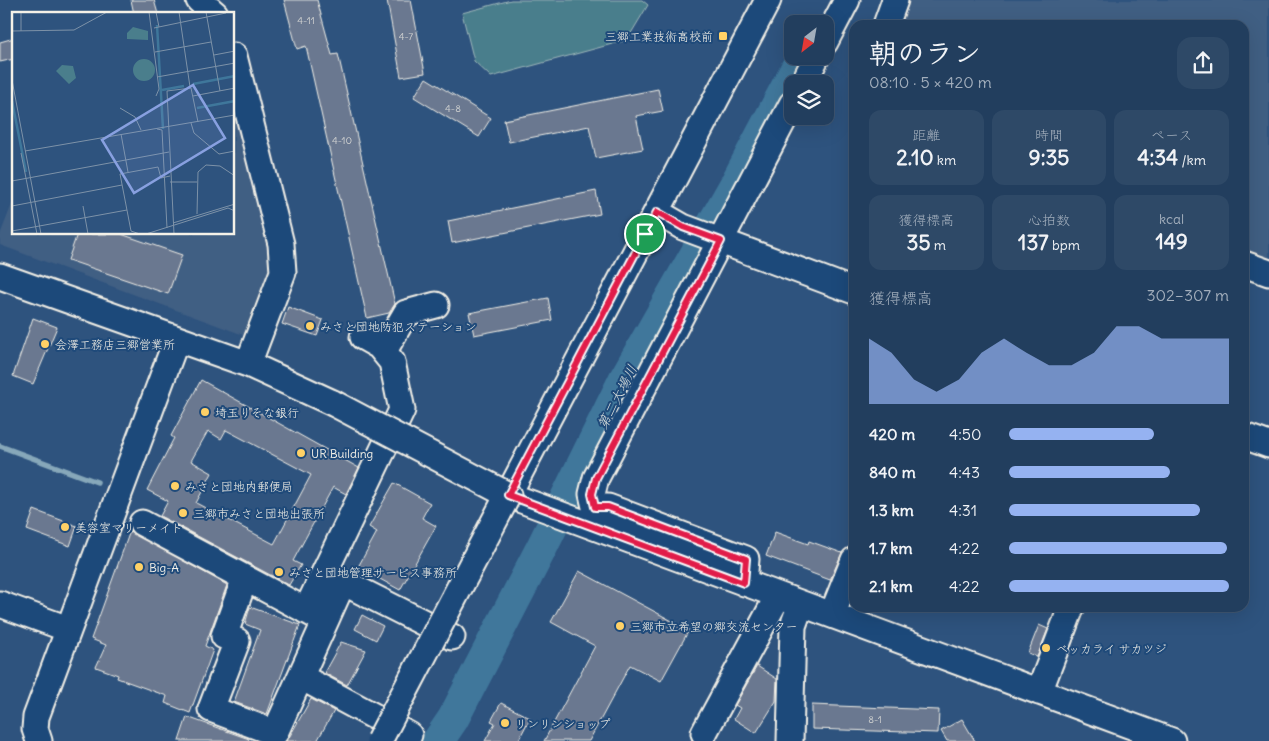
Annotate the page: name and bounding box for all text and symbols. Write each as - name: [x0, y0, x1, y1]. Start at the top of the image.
- inset map: [12, 12, 235, 235]
- house number: 4-11: [297, 14, 315, 27]
- north arrow: [784, 15, 834, 65]
- map controls: [784, 15, 834, 125]
- place label: 三郷工業技術高校前: [605, 29, 713, 44]
- house number: 4-7: [399, 30, 413, 43]
- marker: 三郷工業技術高校前: [717, 30, 729, 42]
- text: 朝のラン: [869, 35, 981, 71]
- button: share: [1177, 37, 1229, 89]
- text: 08:10 · 5 × 420 m: [869, 72, 992, 92]
- button: layers: [784, 75, 834, 125]
- house number: 4-8: [445, 102, 461, 115]
- text: 距離: [912, 126, 940, 144]
- text: 時間: [1035, 126, 1063, 144]
- text: ペース: [1151, 126, 1192, 144]
- house number: 4-10: [332, 134, 352, 147]
- text: 2.10: [896, 144, 934, 171]
- text: 9:35: [1029, 144, 1069, 171]
- text: 4:34: [1137, 144, 1178, 171]
- text: km: [934, 151, 956, 169]
- text: /km: [1178, 151, 1206, 169]
- text: kcal: [1159, 210, 1184, 228]
- text: 獲得標高: [898, 211, 954, 229]
- text: 心拍数: [1028, 211, 1070, 229]
- pin: [624, 213, 666, 255]
- icon: arrive: [631, 220, 659, 248]
- text: 149: [1155, 228, 1188, 255]
- text: 35: [907, 229, 931, 256]
- text: 137: [1018, 229, 1049, 256]
- text: m: [931, 236, 946, 254]
- text: bpm: [1049, 236, 1080, 254]
- text: 302–307 m: [1146, 285, 1229, 305]
- text: 獲得標高: [869, 288, 933, 308]
- place label: みさと団地防犯ステーション: [320, 319, 476, 334]
- marker: みさと団地防犯ステーション: [304, 320, 316, 332]
- place label: 会澤工務店三郷営業所: [55, 337, 175, 352]
- marker: 会澤工務店三郷営業所: [39, 338, 51, 350]
- water label: 第二大場川: [593, 362, 641, 432]
- place label: 埼玉りそな銀行: [215, 405, 299, 420]
- marker: 埼玉りそな銀行: [199, 406, 211, 418]
- text: 420 m: [869, 424, 915, 444]
- text: 4:50: [949, 424, 982, 444]
- place label: UR Building: [311, 446, 373, 461]
- marker: UR Building: [295, 447, 307, 459]
- text: 840 m: [869, 462, 916, 482]
- text: 4:43: [949, 462, 980, 482]
- place label: みさと団地内郵便局: [185, 479, 293, 494]
- marker: みさと団地内郵便局: [169, 480, 181, 492]
- text: 1.3 km: [869, 500, 914, 520]
- text: 4:31: [949, 500, 977, 520]
- place label: 三郷市みさと団地出張所: [193, 506, 325, 521]
- marker: 三郷市みさと団地出張所: [177, 507, 189, 519]
- place label: 美容室マリーメイト: [75, 520, 183, 535]
- marker: 美容室マリーメイト: [59, 521, 71, 533]
- text: 1.7 km: [869, 538, 913, 558]
- text: 4:22: [949, 538, 979, 558]
- place label: Big-A: [149, 560, 179, 575]
- marker: Big-A: [133, 561, 145, 573]
- place label: みさと団地管理サービス事務所: [289, 565, 457, 580]
- marker: みさと団地管理サービス事務所: [273, 566, 285, 578]
- text: 2.1 km: [869, 576, 913, 596]
- text: 4:22: [949, 576, 979, 596]
- place label: 三郷市立希望の郷交流センター: [630, 619, 798, 634]
- marker: 三郷市立希望の郷交流センター: [614, 620, 626, 632]
- place label: ベッカライ サカツジ: [1056, 641, 1166, 656]
- marker: ベッカライ サカツジ: [1040, 642, 1052, 654]
- house number: 8-1: [868, 713, 882, 726]
- place label: リンリンショップ: [515, 716, 611, 731]
- marker: リンリンショップ: [499, 717, 511, 729]

